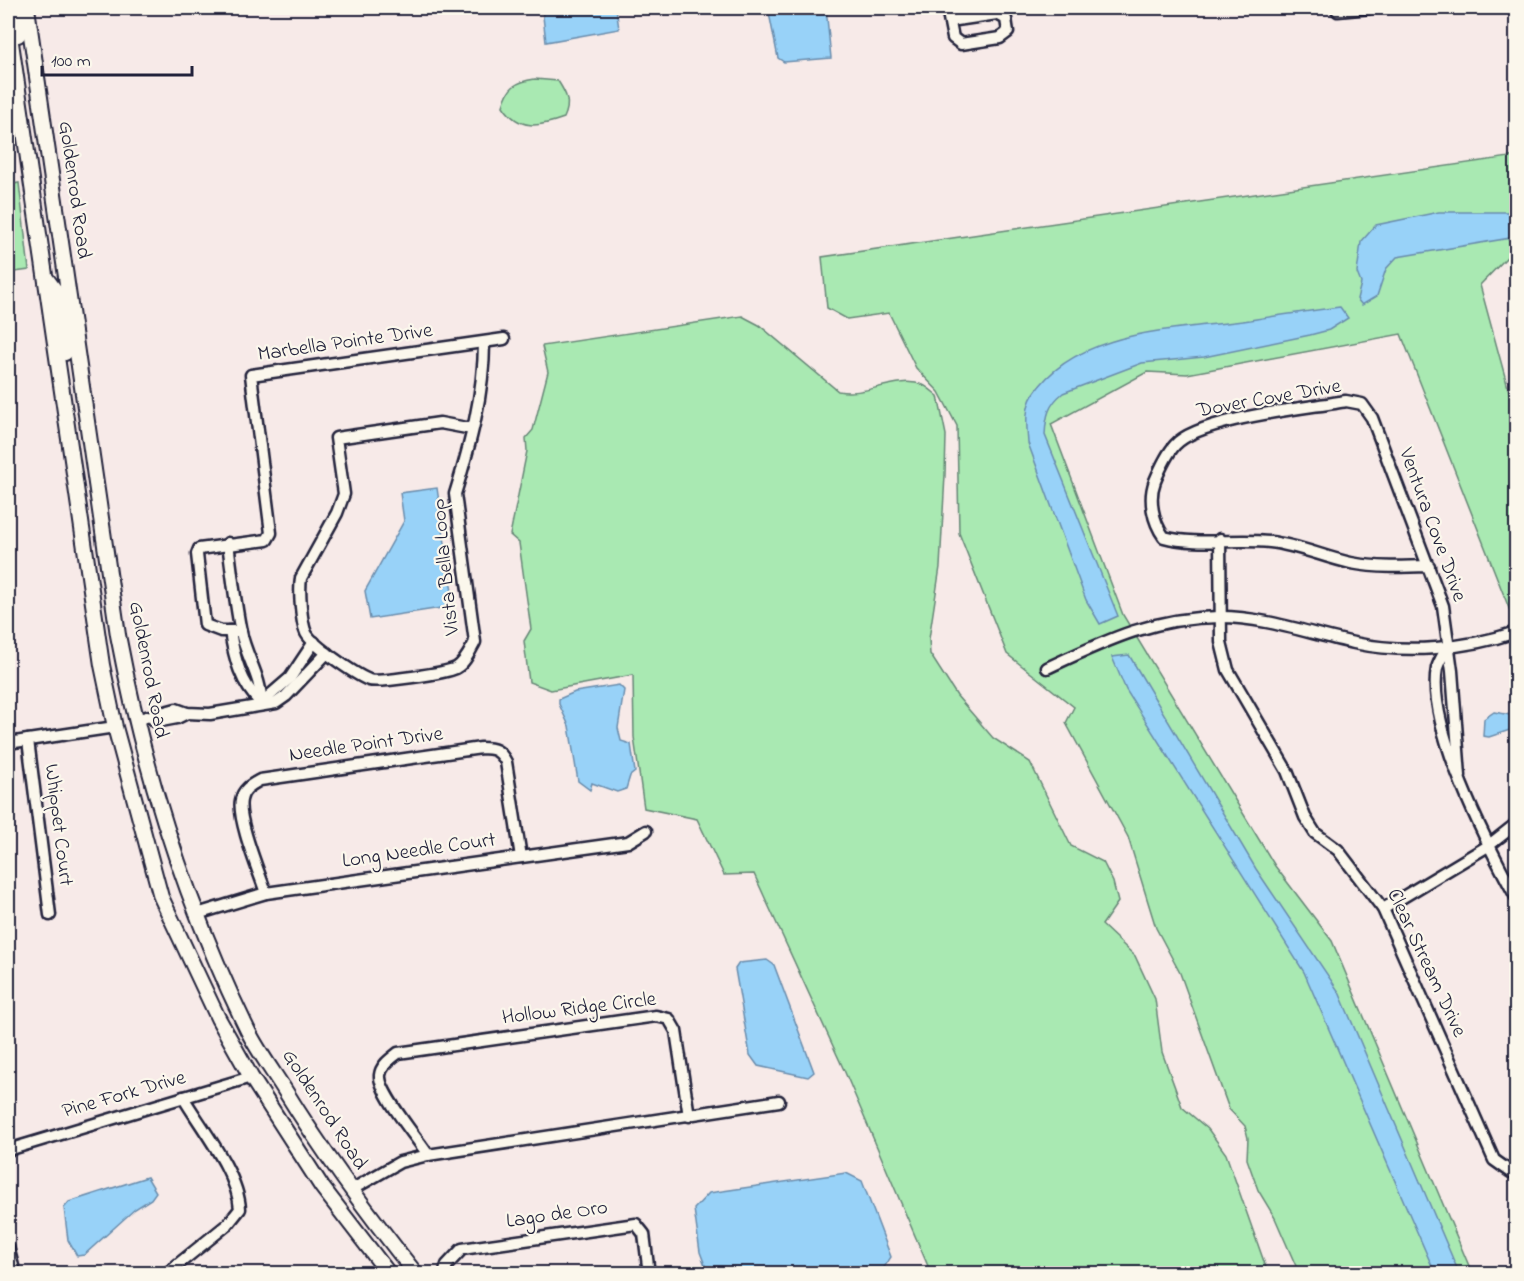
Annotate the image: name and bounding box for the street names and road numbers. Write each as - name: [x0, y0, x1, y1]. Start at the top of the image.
- street label: Goldenrod Road: [49, 119, 99, 261]
- street label: Marbella Pointe Drive: [256, 316, 435, 370]
- street label: Dover Cove Drive: [1194, 371, 1344, 427]
- street label: Ventura Cove Drive: [1390, 443, 1474, 607]
- street label: Vista Bella Loop: [424, 497, 468, 638]
- street label: Goldenrod Road: [120, 599, 176, 741]
- street label: Needle Point Drive: [287, 719, 445, 771]
- street label: Whippet Court: [36, 762, 80, 888]
- street label: Long Needle Court: [340, 825, 498, 879]
- street label: Clear Stream Drive: [1378, 884, 1474, 1043]
- street label: Hollow Ridge Circle: [500, 985, 659, 1035]
- street label: Goldenrod Road: [274, 1044, 374, 1176]
- street label: Pine Fork Drive: [59, 1063, 190, 1127]
- street label: Lago de Oro: [504, 1193, 610, 1239]

